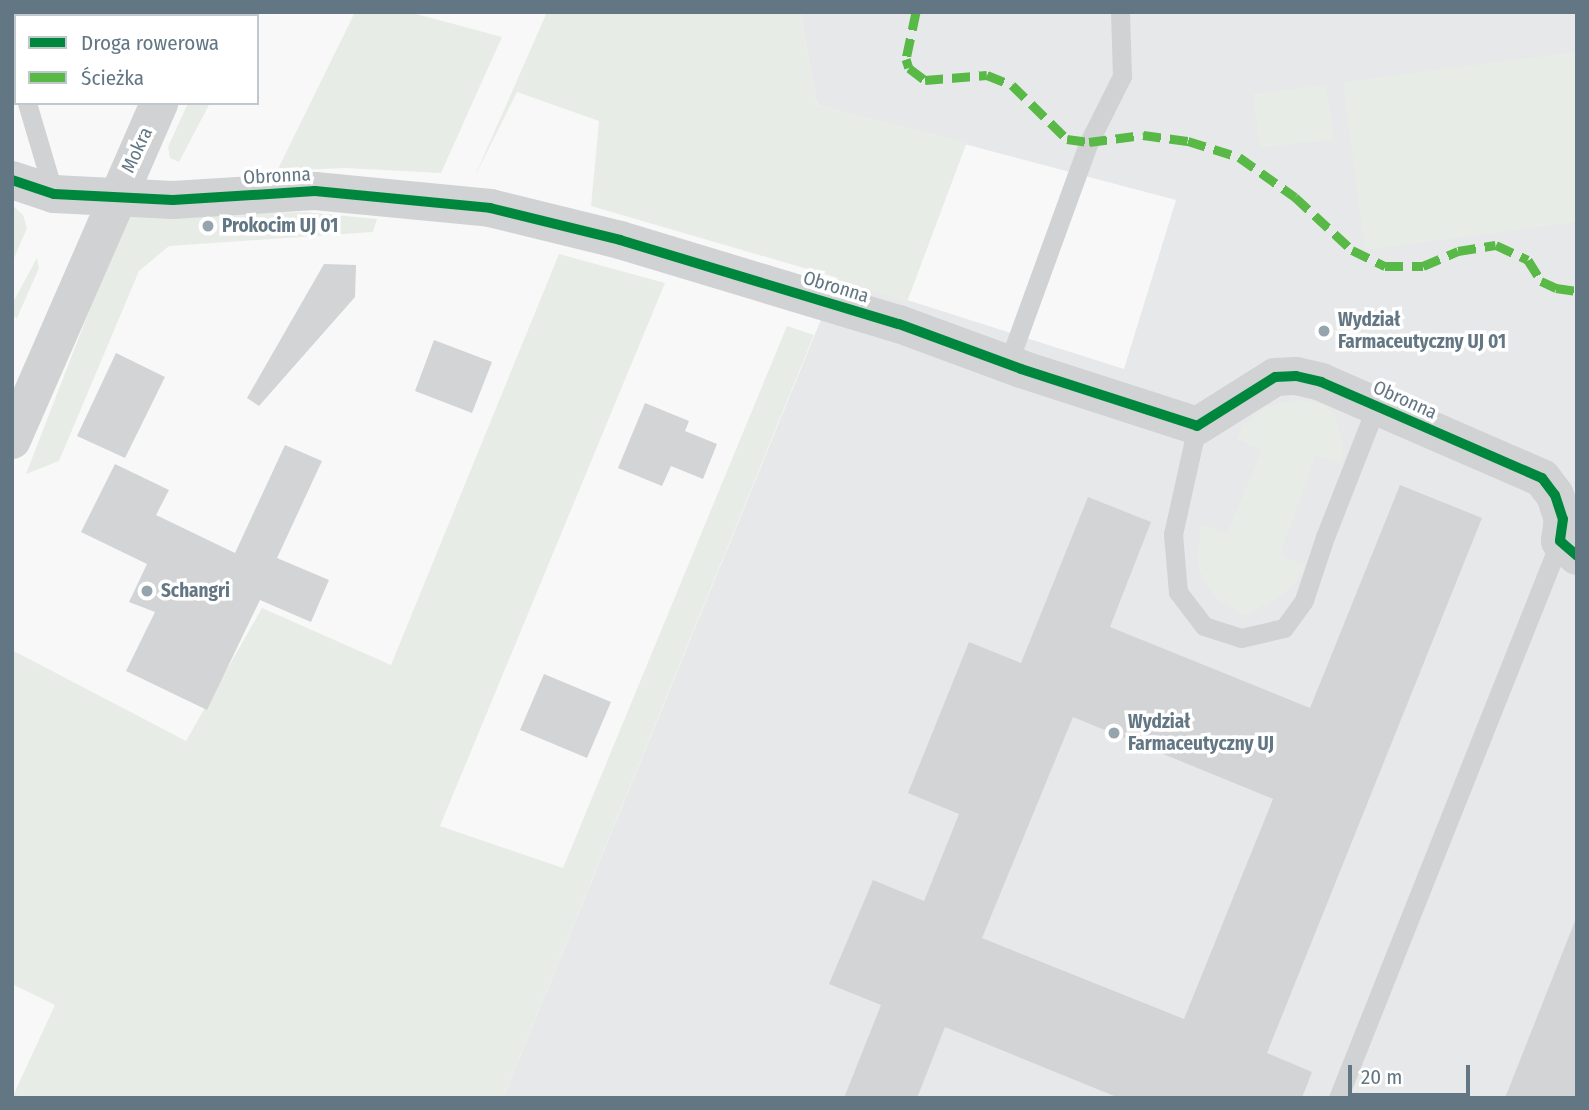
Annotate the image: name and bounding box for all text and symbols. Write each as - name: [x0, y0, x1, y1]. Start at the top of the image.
- legend: [14, 14, 259, 105]
- text: Droga rowerowa: [81, 30, 219, 56]
- text: Ścieżka: [81, 65, 144, 91]
- street label: Mokra: [117, 124, 157, 176]
- street label: Obronna: [243, 163, 311, 189]
- place label: Prokocim UJ 01: [222, 215, 338, 237]
- marker: Prokocim UJ 01: [200, 218, 216, 234]
- street label: Obronna: [800, 266, 872, 308]
- place label: Wydział Farmaceutyczny UJ 01: [1338, 309, 1506, 353]
- marker: Wydział Farmaceutyczny UJ 01: [1316, 323, 1332, 339]
- street label: Obronna: [1370, 376, 1440, 424]
- place label: Schangri: [161, 580, 230, 602]
- marker: Schangri: [139, 583, 155, 599]
- place label: Wydział Farmaceutyczny UJ: [1128, 711, 1274, 755]
- marker: Wydział Farmaceutyczny UJ: [1106, 725, 1122, 741]
- scale bar: [1351, 1050, 1474, 1094]
- text: 20 m: [1361, 1064, 1402, 1090]

